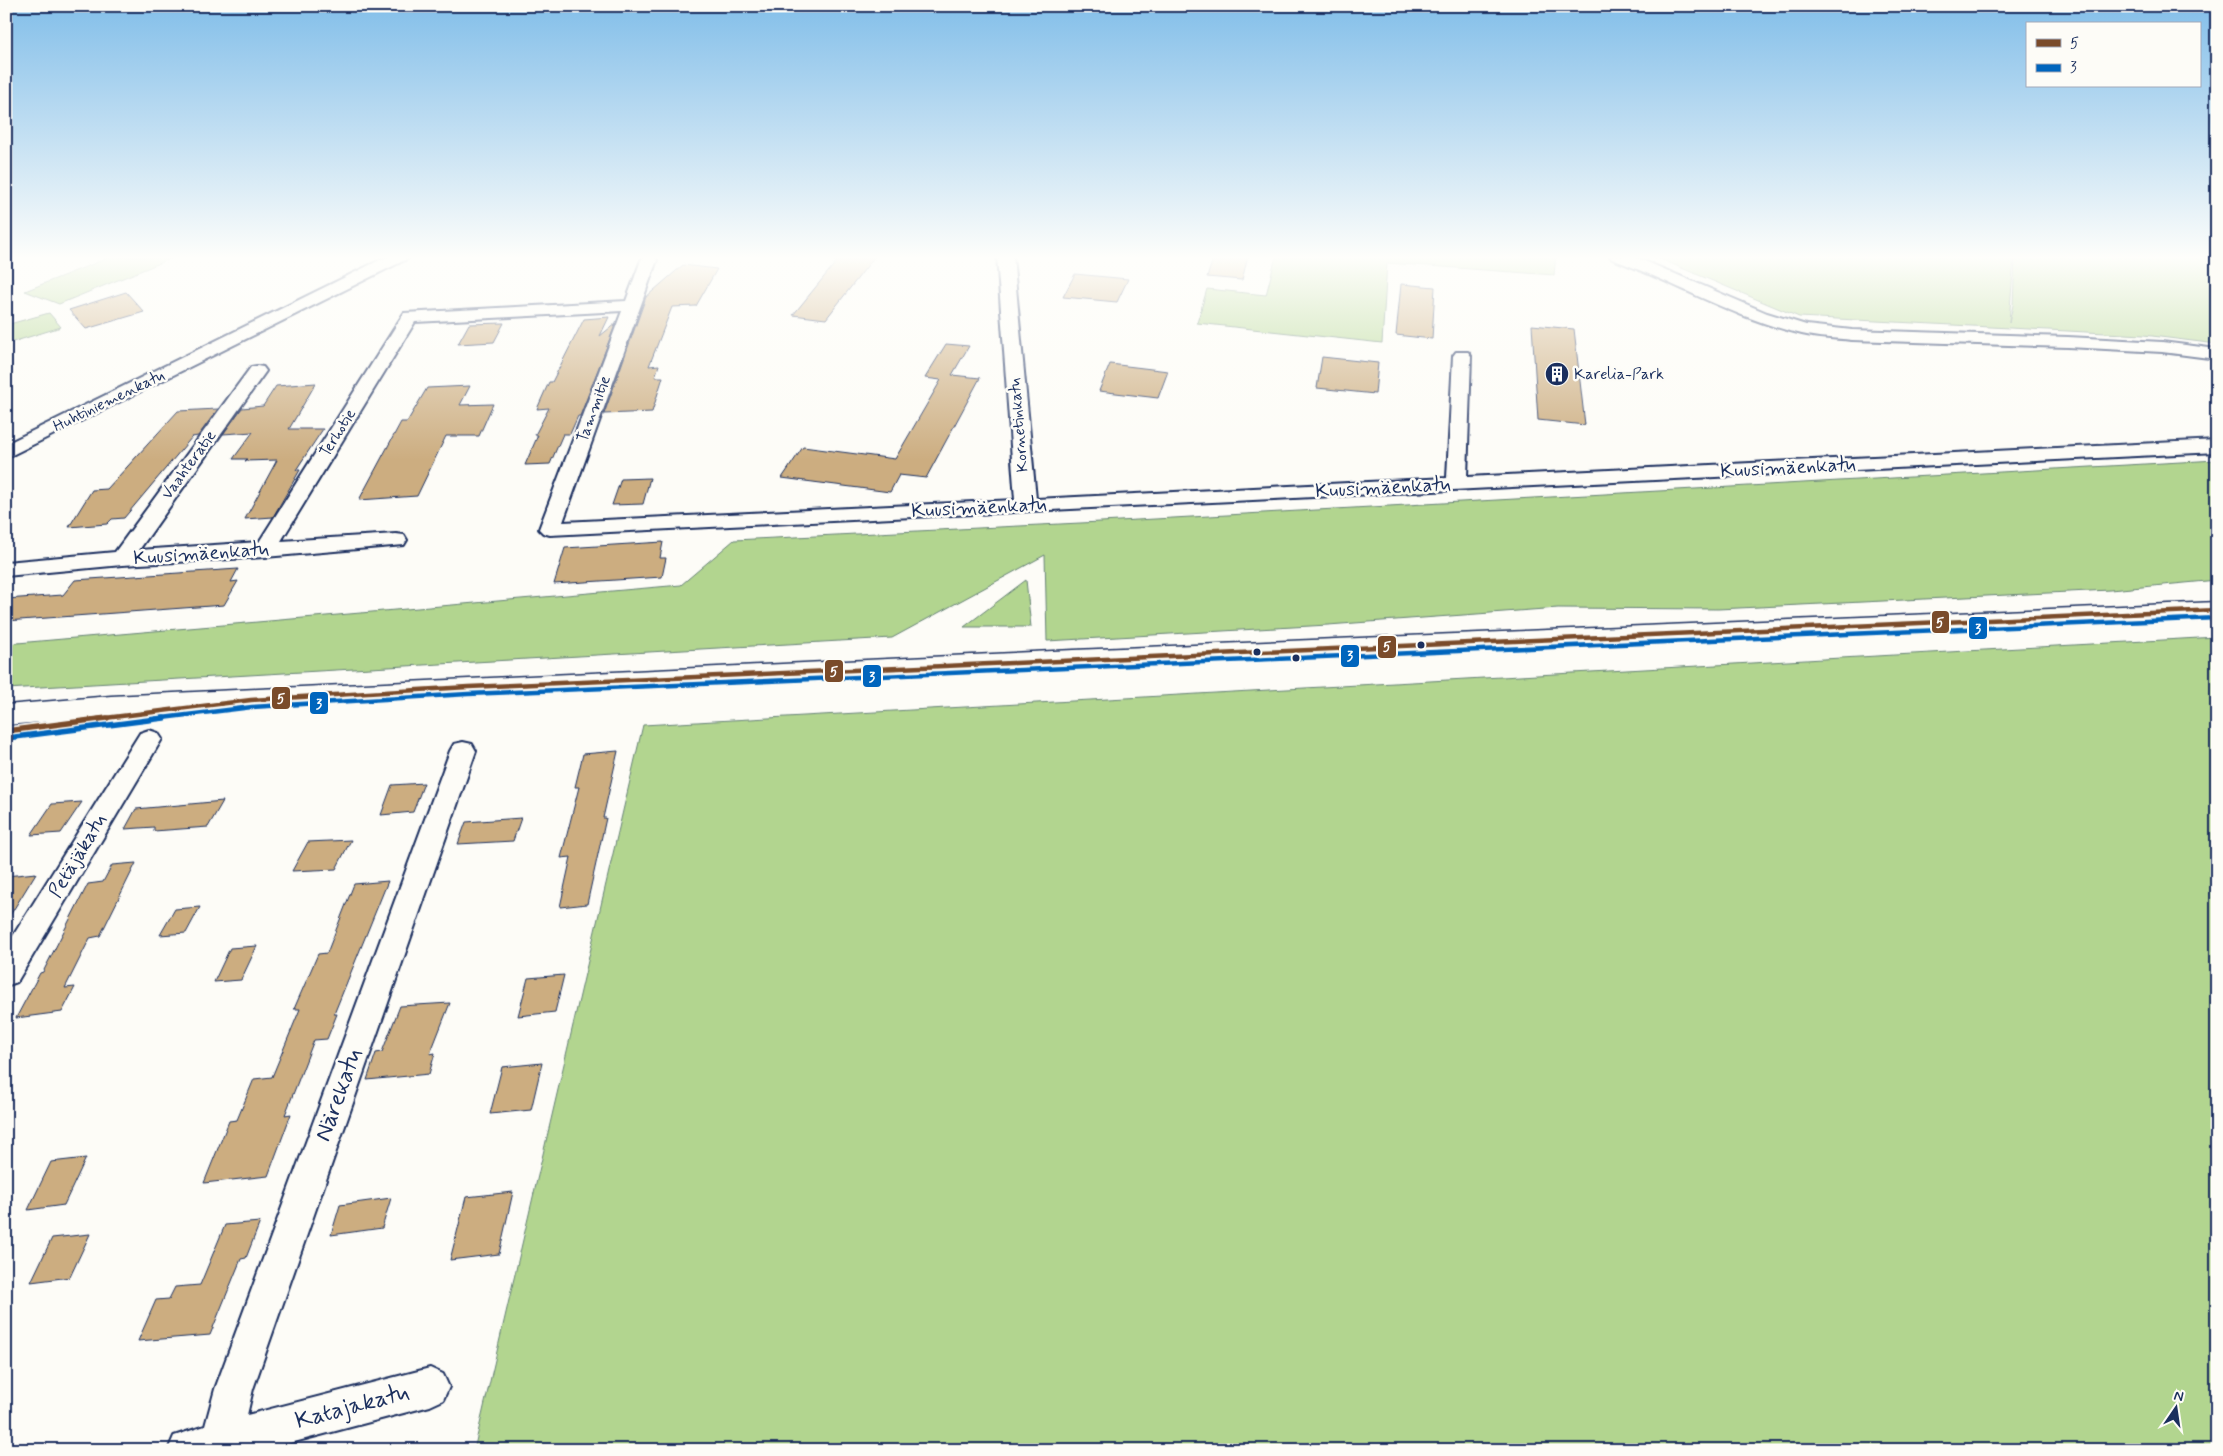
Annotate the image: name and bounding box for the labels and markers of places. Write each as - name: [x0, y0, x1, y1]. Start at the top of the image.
- building icon: Karelia-Park: [1544, 361, 1570, 387]
- place label: Karelia-Park: [1574, 364, 1664, 385]
- unlabelled marker: [1416, 640, 1426, 650]
- unlabelled marker: [1252, 647, 1262, 657]
- unlabelled marker: [1291, 653, 1301, 663]

